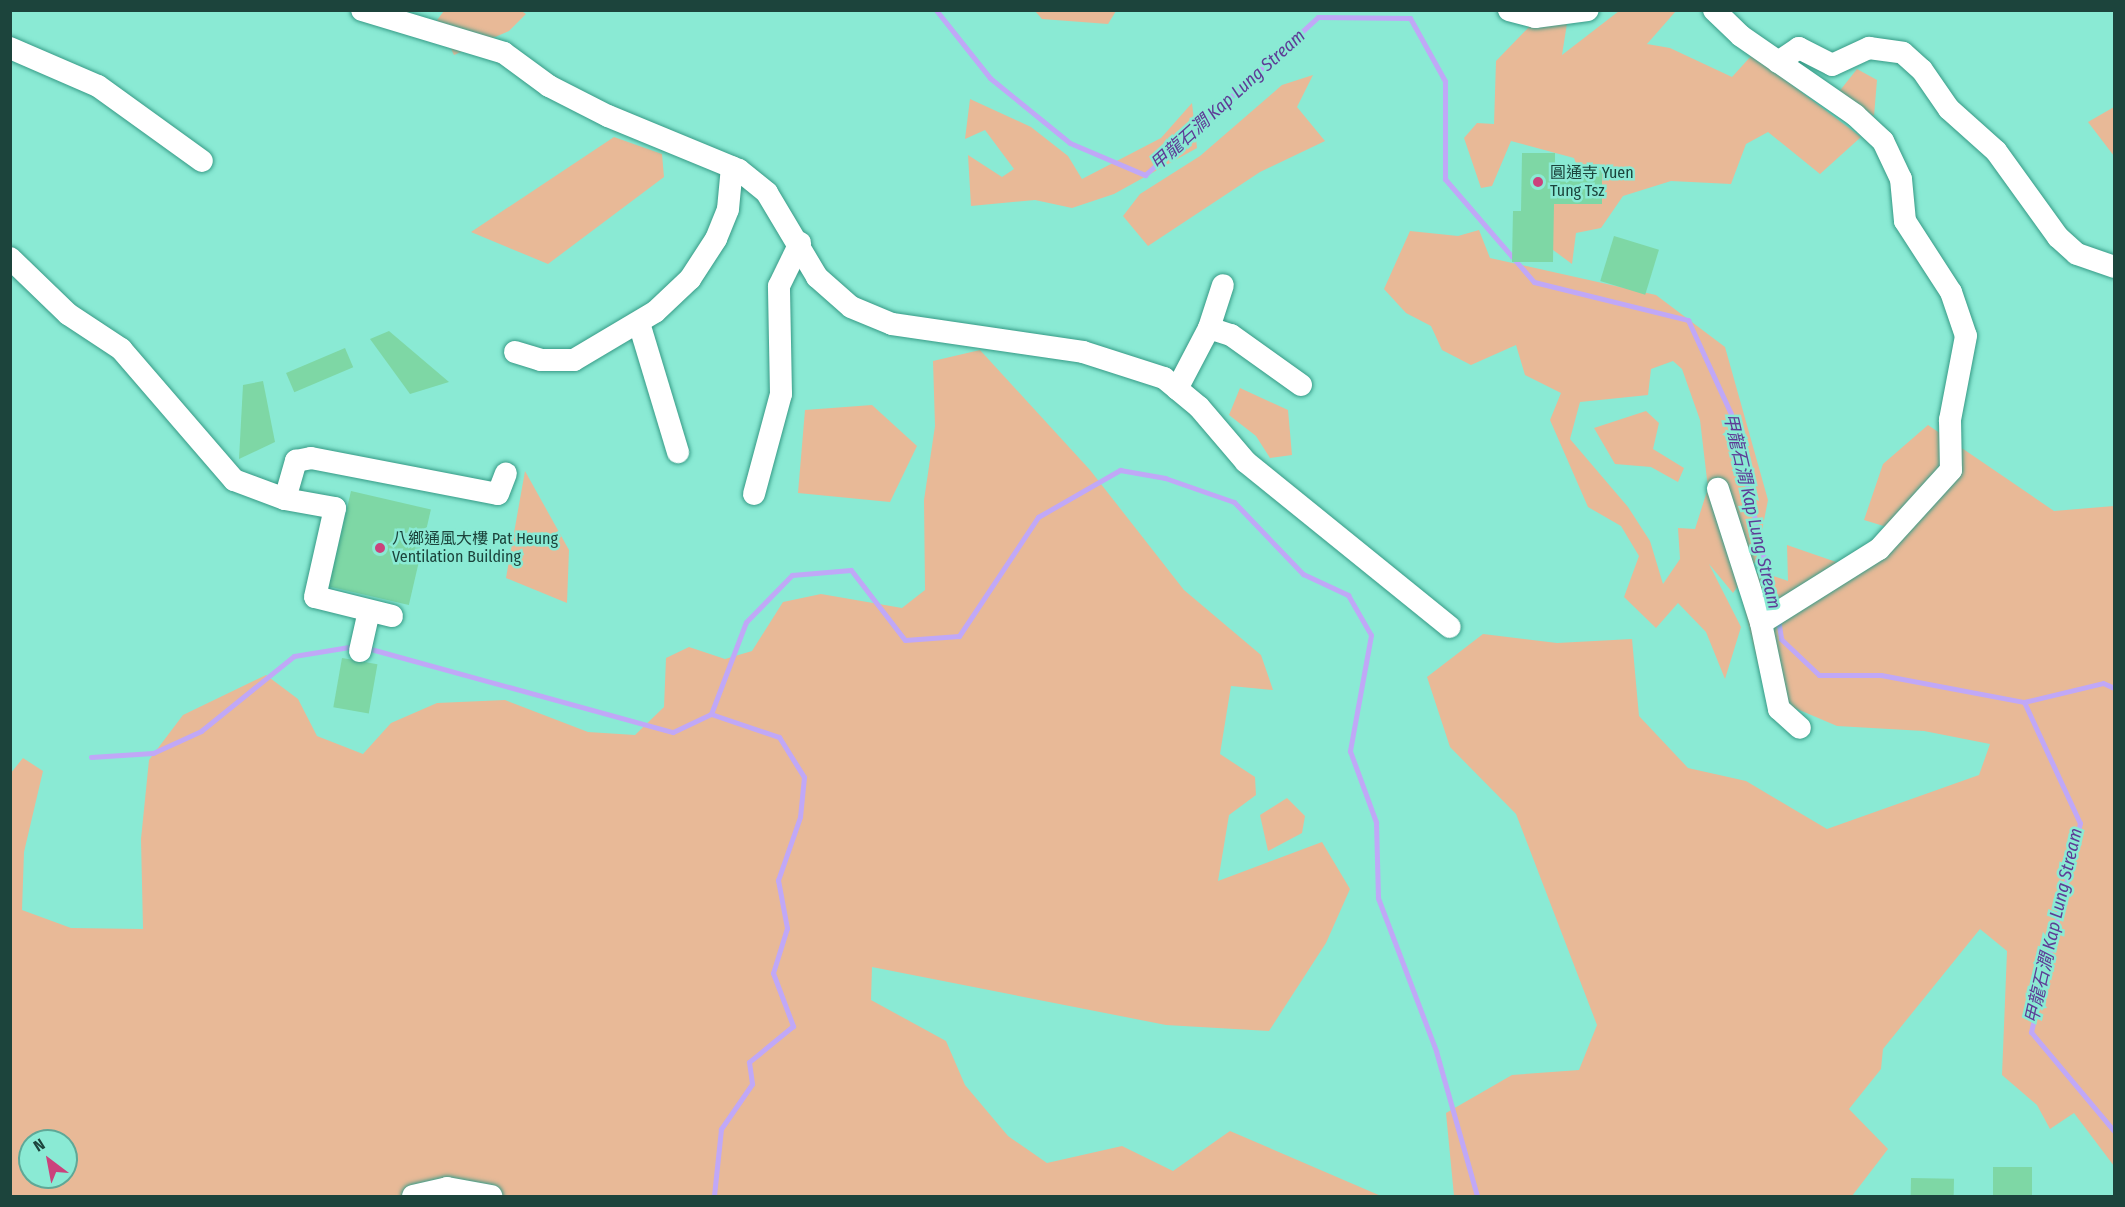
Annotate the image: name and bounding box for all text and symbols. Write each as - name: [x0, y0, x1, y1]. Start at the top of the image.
- water label: 甲龍石澗 Kap Lung Stream: [1146, 25, 1310, 175]
- place label: 圓通寺 Yuen Tung Tsz: [1550, 163, 1634, 201]
- marker: 圓通寺 Yuen Tung Tsz: [1531, 175, 1545, 189]
- water label: 甲龍石澗 Kap Lung Stream: [1719, 411, 1785, 611]
- place label: 八鄉通風大樓 Pat Heung Ventilation Building: [392, 529, 558, 567]
- marker: 八鄉通風大樓 Pat Heung Ventilation Building: [373, 541, 387, 555]
- water label: 甲龍石澗 Kap Lung Stream: [2021, 826, 2087, 1026]
- north arrow: [18, 1129, 78, 1189]
- text: N: [30, 1134, 48, 1156]

